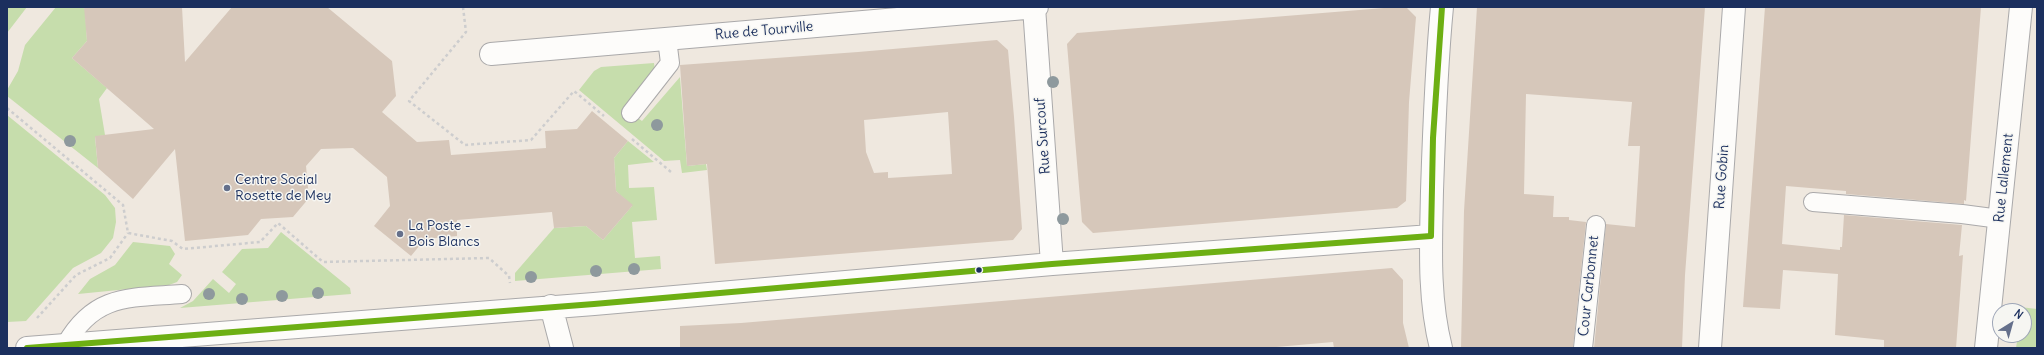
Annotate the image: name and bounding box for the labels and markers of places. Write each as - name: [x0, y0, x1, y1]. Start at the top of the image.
- place label: Centre Social Rosette de Mey: [235, 172, 332, 204]
- marker: Centre Social Rosette de Mey: [222, 183, 232, 193]
- place label: La Poste - Bois Blancs: [408, 218, 480, 250]
- marker: La Poste - Bois Blancs: [395, 229, 405, 239]
- unlabelled marker: [974, 265, 984, 275]

